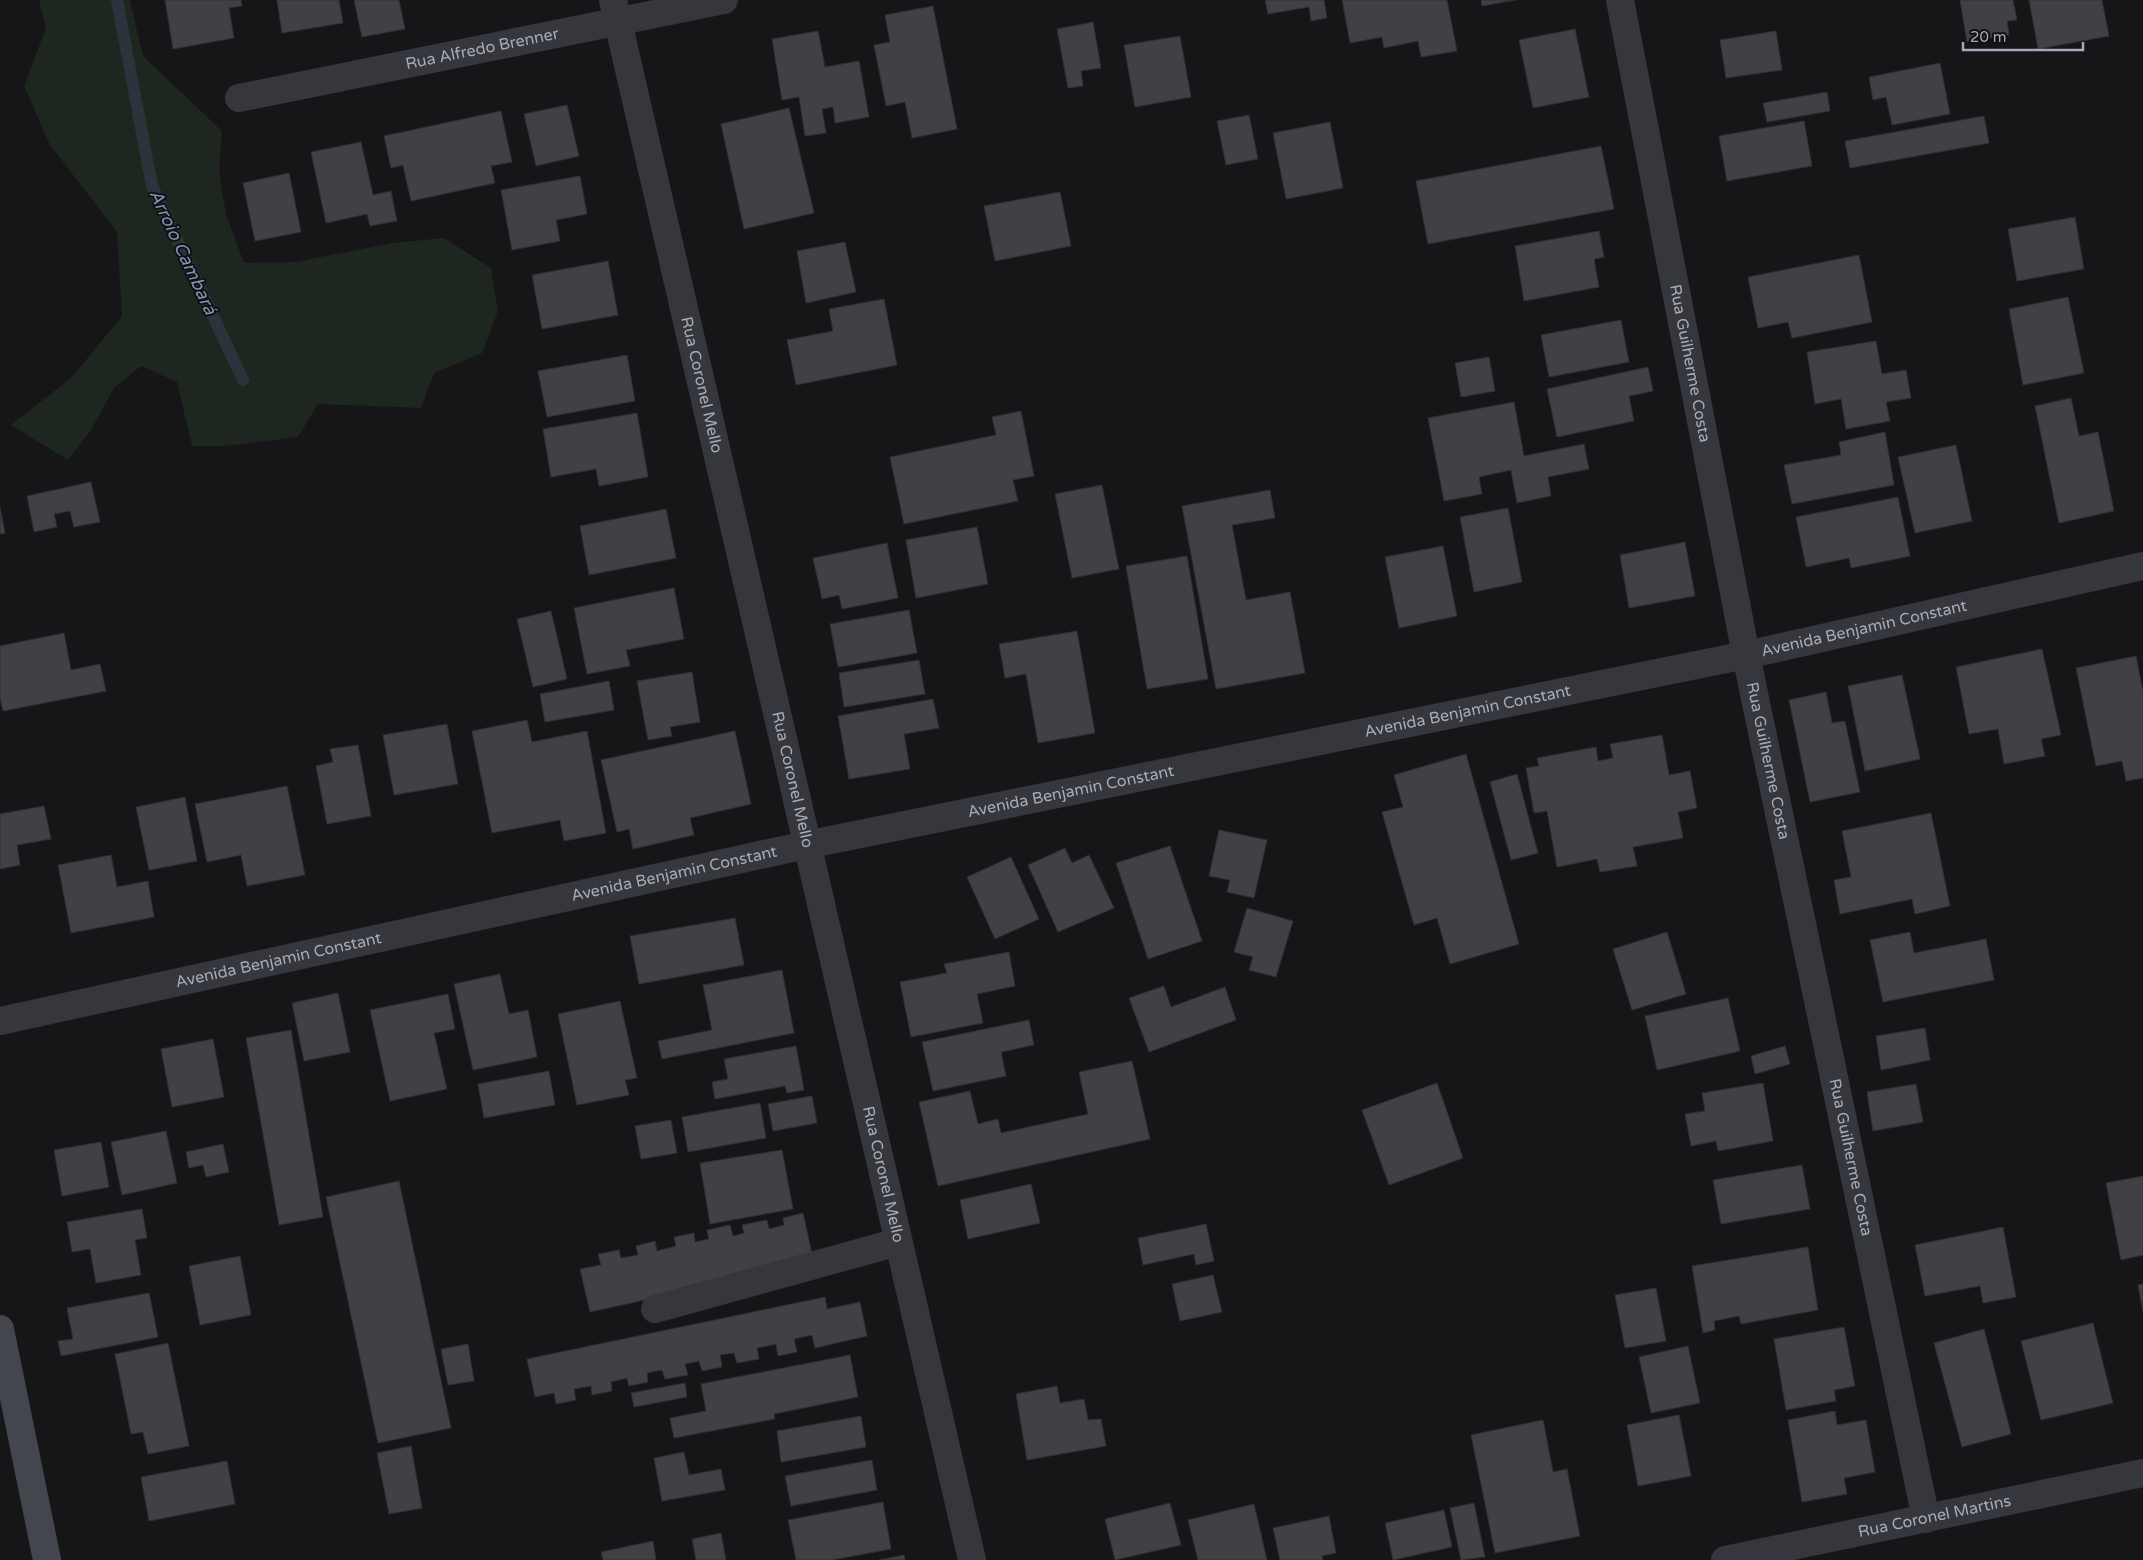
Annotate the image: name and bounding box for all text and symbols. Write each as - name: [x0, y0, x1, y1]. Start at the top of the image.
- scale bar: [1963, 20, 2083, 52]
- street label: Rua Alfredo Brenner: [404, 23, 561, 74]
- text: 20 m: [1970, 28, 2007, 46]
- water label: Arroio Cambará: [144, 186, 222, 319]
- street label: Rua Guilherme Costa: [1665, 283, 1715, 444]
- street label: Rua Coronel Mello: [676, 315, 727, 455]
- street label: Avenida Benjamin Constant: [1759, 596, 1969, 661]
- street label: Rua Guilherme Costa: [1742, 680, 1794, 841]
- street label: Avenida Benjamin Constant: [1363, 681, 1573, 742]
- street label: Rua Coronel Mello: [767, 709, 818, 850]
- street label: Avenida Benjamin Constant: [966, 761, 1176, 822]
- street label: Avenida Benjamin Constant: [569, 842, 779, 906]
- street label: Avenida Benjamin Constant: [174, 928, 383, 992]
- street label: Rua Guilherme Costa: [1824, 1077, 1877, 1238]
- street label: Rua Coronel Mello: [858, 1104, 909, 1245]
- street label: Rua Coronel Martins: [1856, 1491, 2013, 1542]

